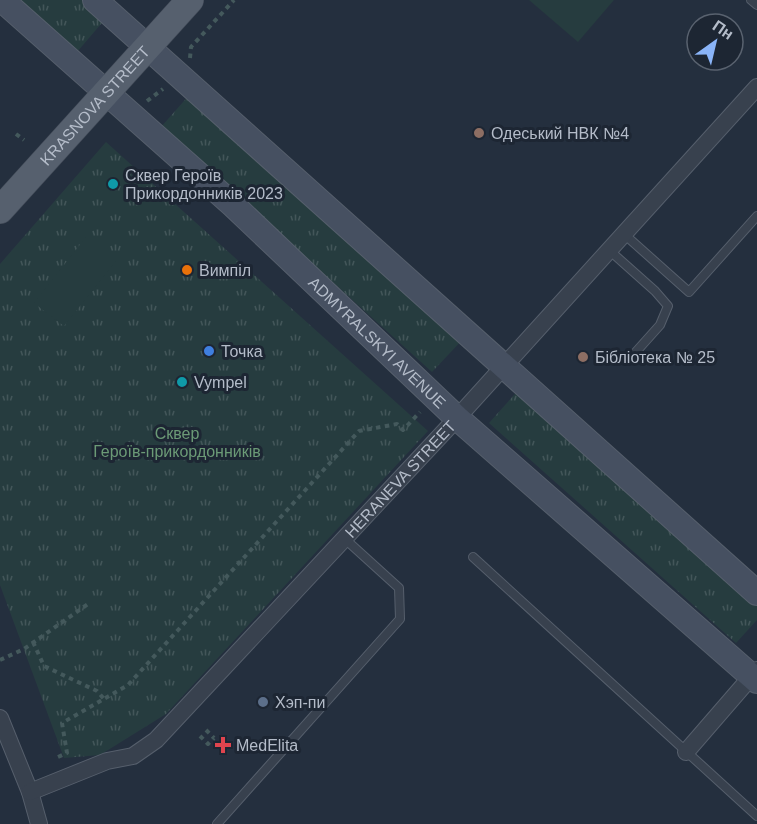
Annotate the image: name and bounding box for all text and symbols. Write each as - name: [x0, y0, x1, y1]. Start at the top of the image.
- north arrow: [685, 12, 745, 72]
- text: Пн: [710, 17, 737, 43]
- street label: KRASNOVA STREET: [37, 43, 153, 169]
- place label: Одеський НВК №4: [491, 125, 629, 142]
- marker: Одеський НВК №4: [472, 126, 486, 140]
- place label: Сквер Героїв Прикордонників 2023: [125, 167, 283, 202]
- marker: Сквер Героїв Прикордонників 2023: [106, 177, 120, 191]
- place label: Вимпіл: [199, 262, 251, 279]
- marker: Вимпіл: [180, 263, 194, 277]
- street label: ADMYRALSKYI AVENUE: [305, 274, 449, 411]
- place label: Точка: [221, 343, 263, 360]
- marker: Точка: [202, 344, 216, 358]
- place label: Бібліотека № 25: [595, 349, 715, 366]
- marker: Бібліотека № 25: [576, 350, 590, 364]
- place label: Vympel: [194, 374, 247, 391]
- marker: Vympel: [175, 375, 189, 389]
- street label: HERANEVA STREET: [342, 417, 459, 541]
- park label: Сквер Героїв-прикордонників: [93, 425, 261, 460]
- place label: Хэп-пи: [275, 694, 325, 711]
- marker: Хэп-пи: [256, 695, 270, 709]
- marker: MedElita: [214, 736, 232, 754]
- place label: MedElita: [236, 737, 298, 754]

